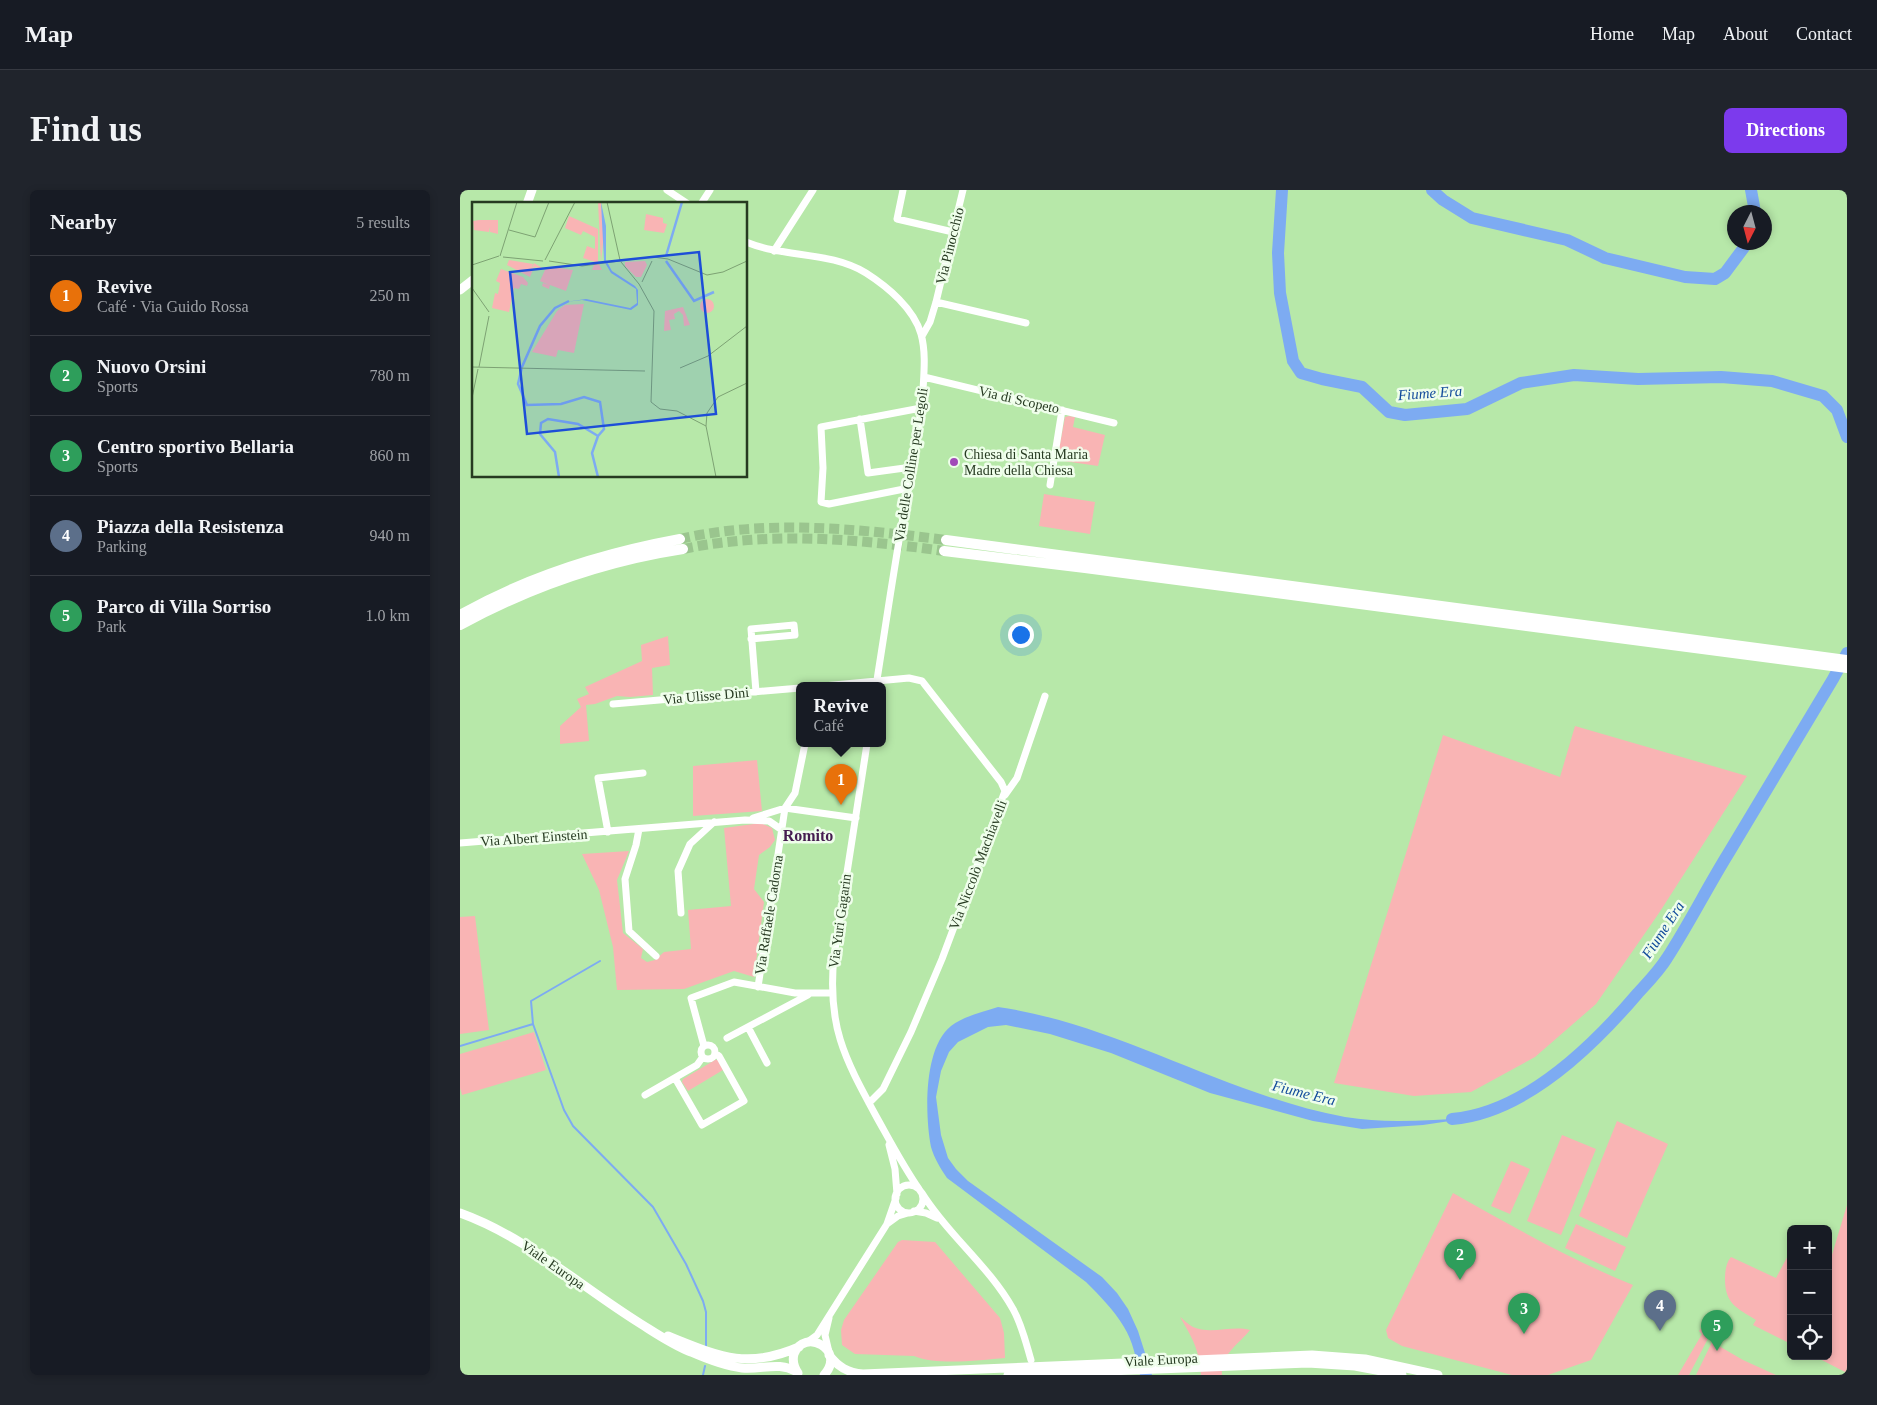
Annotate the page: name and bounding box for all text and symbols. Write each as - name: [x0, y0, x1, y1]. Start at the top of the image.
- text: Map: [25, 21, 73, 47]
- text: Home: [1590, 24, 1634, 44]
- text: Map: [1662, 24, 1695, 44]
- text: About: [1723, 24, 1768, 44]
- text: Contact: [1796, 24, 1852, 44]
- button: Directions: [1724, 108, 1847, 153]
- text: Find us: [30, 110, 142, 149]
- inset map: [472, 202, 748, 478]
- north arrow: [1727, 205, 1772, 250]
- street label: Via Pinocchio: [933, 206, 967, 286]
- text: Nearby: [50, 210, 117, 234]
- text: 5 results: [356, 214, 410, 231]
- text: Revive: [97, 276, 152, 297]
- text: 1: [62, 287, 70, 304]
- text: 250 m: [370, 287, 410, 304]
- text: Café · Via Guido Rossa: [97, 298, 249, 315]
- text: Nuovo Orsini: [97, 356, 206, 377]
- text: 2: [62, 367, 70, 384]
- text: 780 m: [370, 367, 410, 384]
- text: Sports: [97, 378, 138, 395]
- street label: Via di Scopeto: [977, 383, 1061, 417]
- water label: Fiume Era: [1396, 383, 1463, 403]
- street label: Via delle Colline per Legoli: [891, 387, 931, 543]
- text: Centro sportivo Bellaria: [97, 436, 294, 457]
- text: 3: [62, 447, 70, 464]
- text: 860 m: [370, 447, 410, 464]
- place label: Chiesa di Santa Maria Madre della Chiesa: [964, 447, 1089, 478]
- marker: Chiesa di Santa Maria Madre della Chiesa: [948, 456, 960, 468]
- text: Sports: [97, 458, 138, 475]
- text: Piazza della Resistenza: [97, 516, 284, 537]
- text: 4: [62, 527, 70, 544]
- text: 940 m: [370, 527, 410, 544]
- text: Parking: [97, 538, 147, 555]
- text: Parco di Villa Sorriso: [97, 596, 271, 617]
- text: 5: [62, 607, 70, 624]
- text: 1.0 km: [366, 607, 410, 624]
- text: Park: [97, 618, 126, 635]
- your location: [1008, 622, 1034, 648]
- popup: [796, 682, 886, 747]
- street label: Via Ulisse Dini: [662, 685, 750, 707]
- text: Revive: [814, 695, 868, 716]
- text: Café: [814, 717, 844, 734]
- pin: 1: [825, 764, 857, 805]
- street label: Via Niccolò Machiavelli: [946, 798, 1010, 932]
- street label: Via Albert Einstein: [480, 827, 588, 849]
- district label: Romito: [783, 827, 833, 844]
- street label: Via Raffaele Cadorna: [752, 853, 786, 976]
- street label: Via Yuri Gagarin: [826, 873, 854, 969]
- water label: Fiume Era: [1638, 899, 1687, 962]
- water label: Fiume Era: [1270, 1077, 1337, 1109]
- map controls: [1787, 1225, 1832, 1360]
- button: +: [1787, 1225, 1832, 1270]
- street label: Viale Europa: [519, 1238, 588, 1293]
- pin: 2: [1444, 1239, 1476, 1280]
- button: −: [1787, 1270, 1832, 1315]
- pin: 4: [1644, 1290, 1676, 1331]
- pin: 3: [1508, 1293, 1540, 1334]
- pin: 5: [1701, 1310, 1733, 1351]
- button: locate: [1787, 1315, 1832, 1360]
- street label: Viale Europa: [1124, 1351, 1199, 1369]

